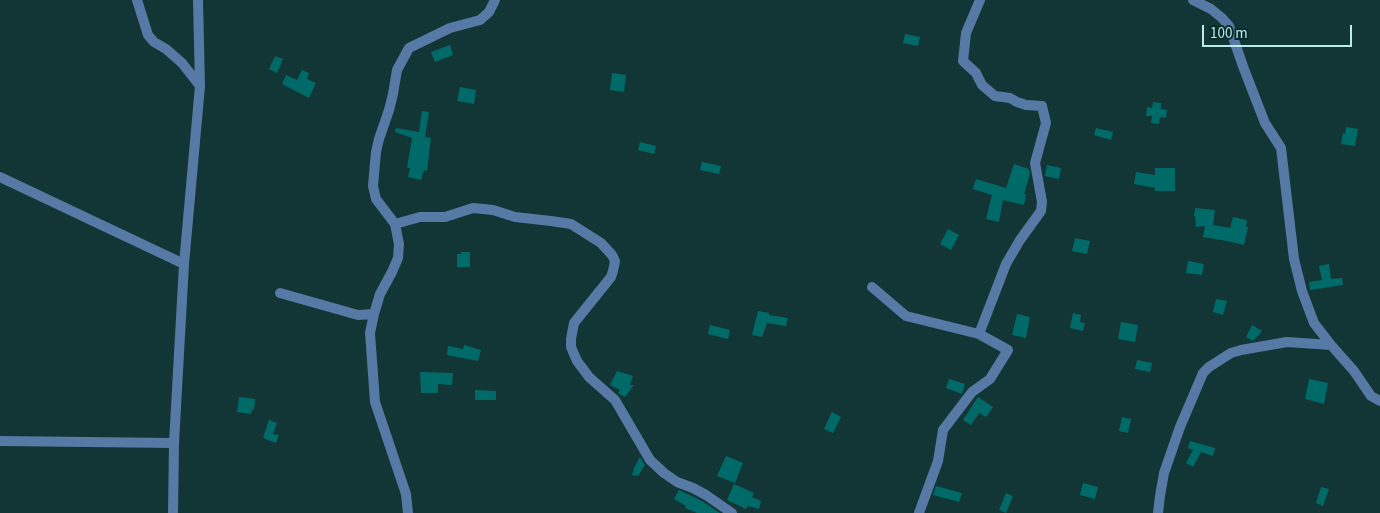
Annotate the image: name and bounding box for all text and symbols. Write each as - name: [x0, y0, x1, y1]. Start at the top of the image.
- scale bar: [1205, 15, 1355, 47]
- text: 100 m: [1210, 23, 1248, 44]

